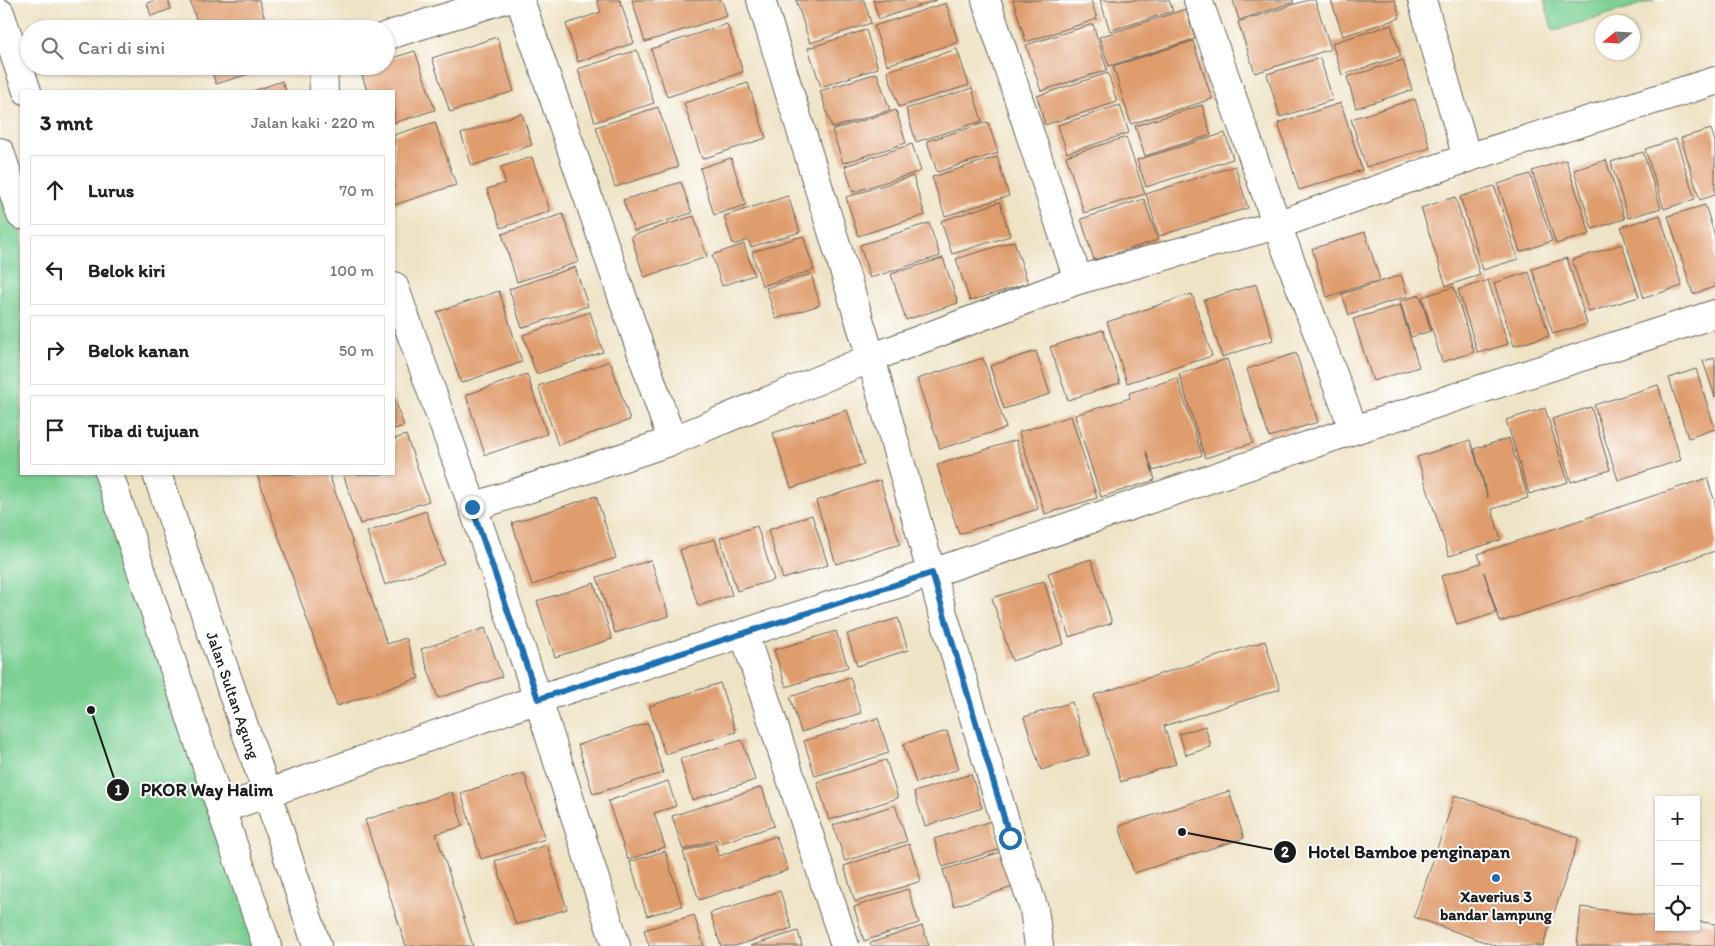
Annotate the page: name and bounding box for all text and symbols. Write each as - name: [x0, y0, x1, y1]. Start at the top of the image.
- north arrow: [1595, 15, 1640, 60]
- search box: [20, 20, 395, 75]
- icon: search: [38, 34, 66, 62]
- text: Cari di sini: [78, 36, 165, 59]
- text: 3 mnt: [40, 110, 93, 135]
- text: Jalan kaki · 220 m: [251, 113, 375, 132]
- icon: ahead: [41, 176, 69, 204]
- text: Lurus: [88, 179, 134, 202]
- text: 70 m: [339, 181, 374, 200]
- icon: left: [41, 256, 69, 284]
- text: Belok kiri: [88, 259, 165, 282]
- text: 100 m: [330, 261, 374, 280]
- icon: right: [41, 336, 69, 364]
- text: Belok kanan: [88, 339, 189, 362]
- text: 50 m: [339, 341, 374, 360]
- icon: arrive: [41, 416, 69, 444]
- text: Tiba di tujuan: [88, 419, 199, 442]
- route end: [461, 496, 484, 519]
- street label: Jalan Sultan Agung: [202, 629, 264, 762]
- callout: PKOR Way Halim: [106, 773, 283, 806]
- text: PKOR Way Halim: [141, 779, 274, 801]
- text: 1: [115, 781, 122, 799]
- map controls: [1655, 796, 1700, 931]
- button: +: [1655, 796, 1700, 841]
- route start: [999, 827, 1022, 850]
- callout: Hotel Bamboe penginapan: [1272, 835, 1520, 868]
- text: Hotel Bamboe penginapan: [1308, 841, 1511, 863]
- button: −: [1655, 841, 1700, 886]
- text: 2: [1281, 843, 1289, 861]
- marker: Xaverius 3 bandar lampung: [1490, 872, 1502, 884]
- button: locate: [1655, 886, 1700, 931]
- place label: Xaverius 3 bandar lampung: [1440, 887, 1553, 925]

